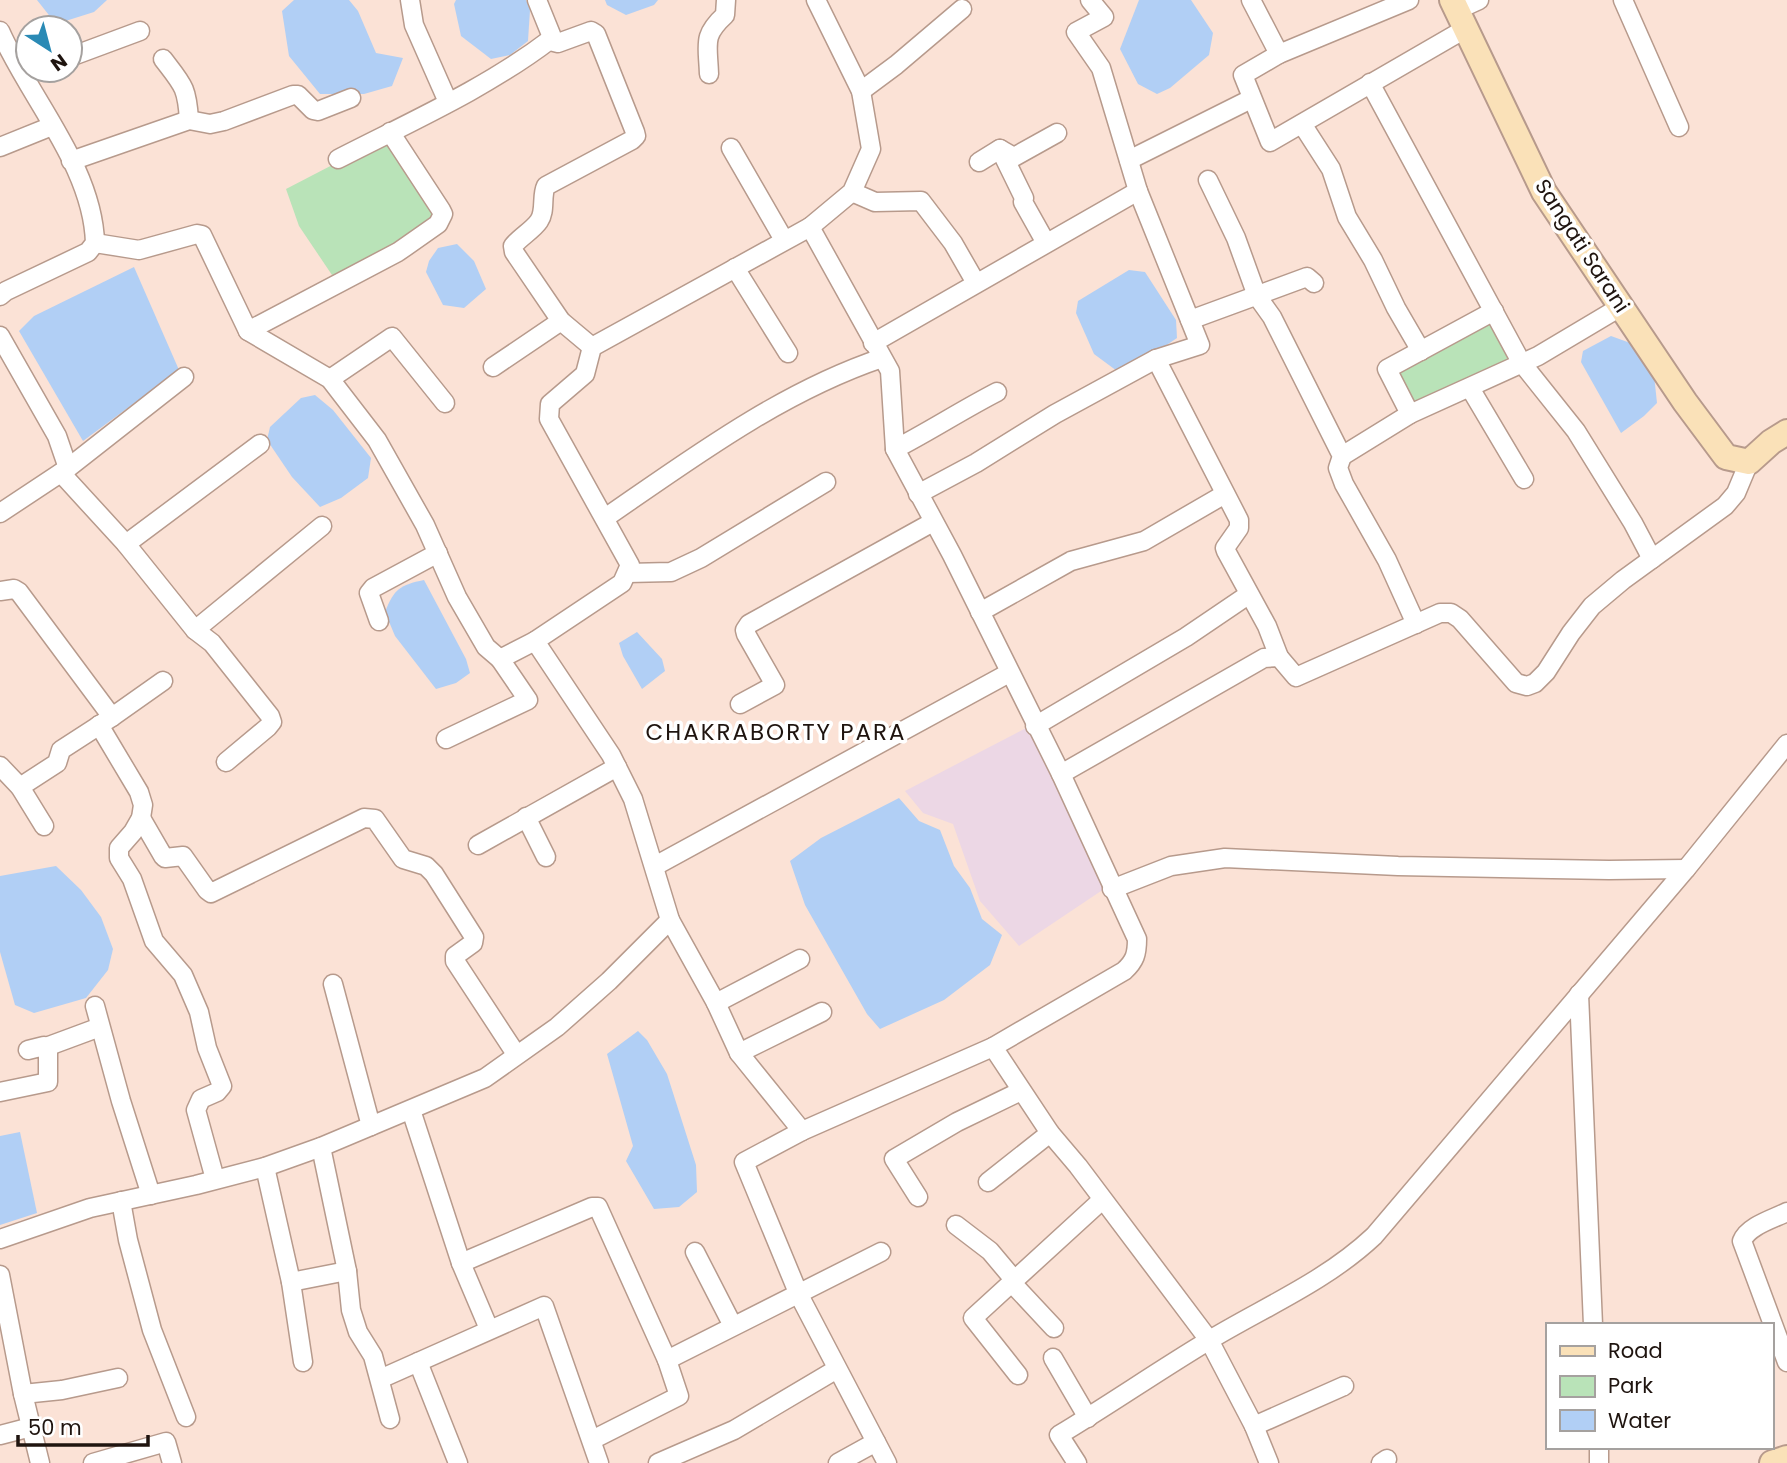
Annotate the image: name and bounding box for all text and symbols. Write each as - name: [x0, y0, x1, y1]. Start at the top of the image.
- north arrow: [14, 14, 84, 84]
- text: N: [45, 47, 72, 77]
- street label: Sangati Sarani: [1528, 173, 1637, 318]
- district label: CHAKRABORTY PARA: [646, 716, 906, 748]
- legend: [1546, 1323, 1773, 1449]
- text: Road: [1608, 1336, 1663, 1365]
- text: Park: [1608, 1371, 1653, 1400]
- scale bar: [18, 1404, 147, 1448]
- text: Water: [1608, 1406, 1671, 1435]
- text: 50 m: [28, 1413, 82, 1442]

